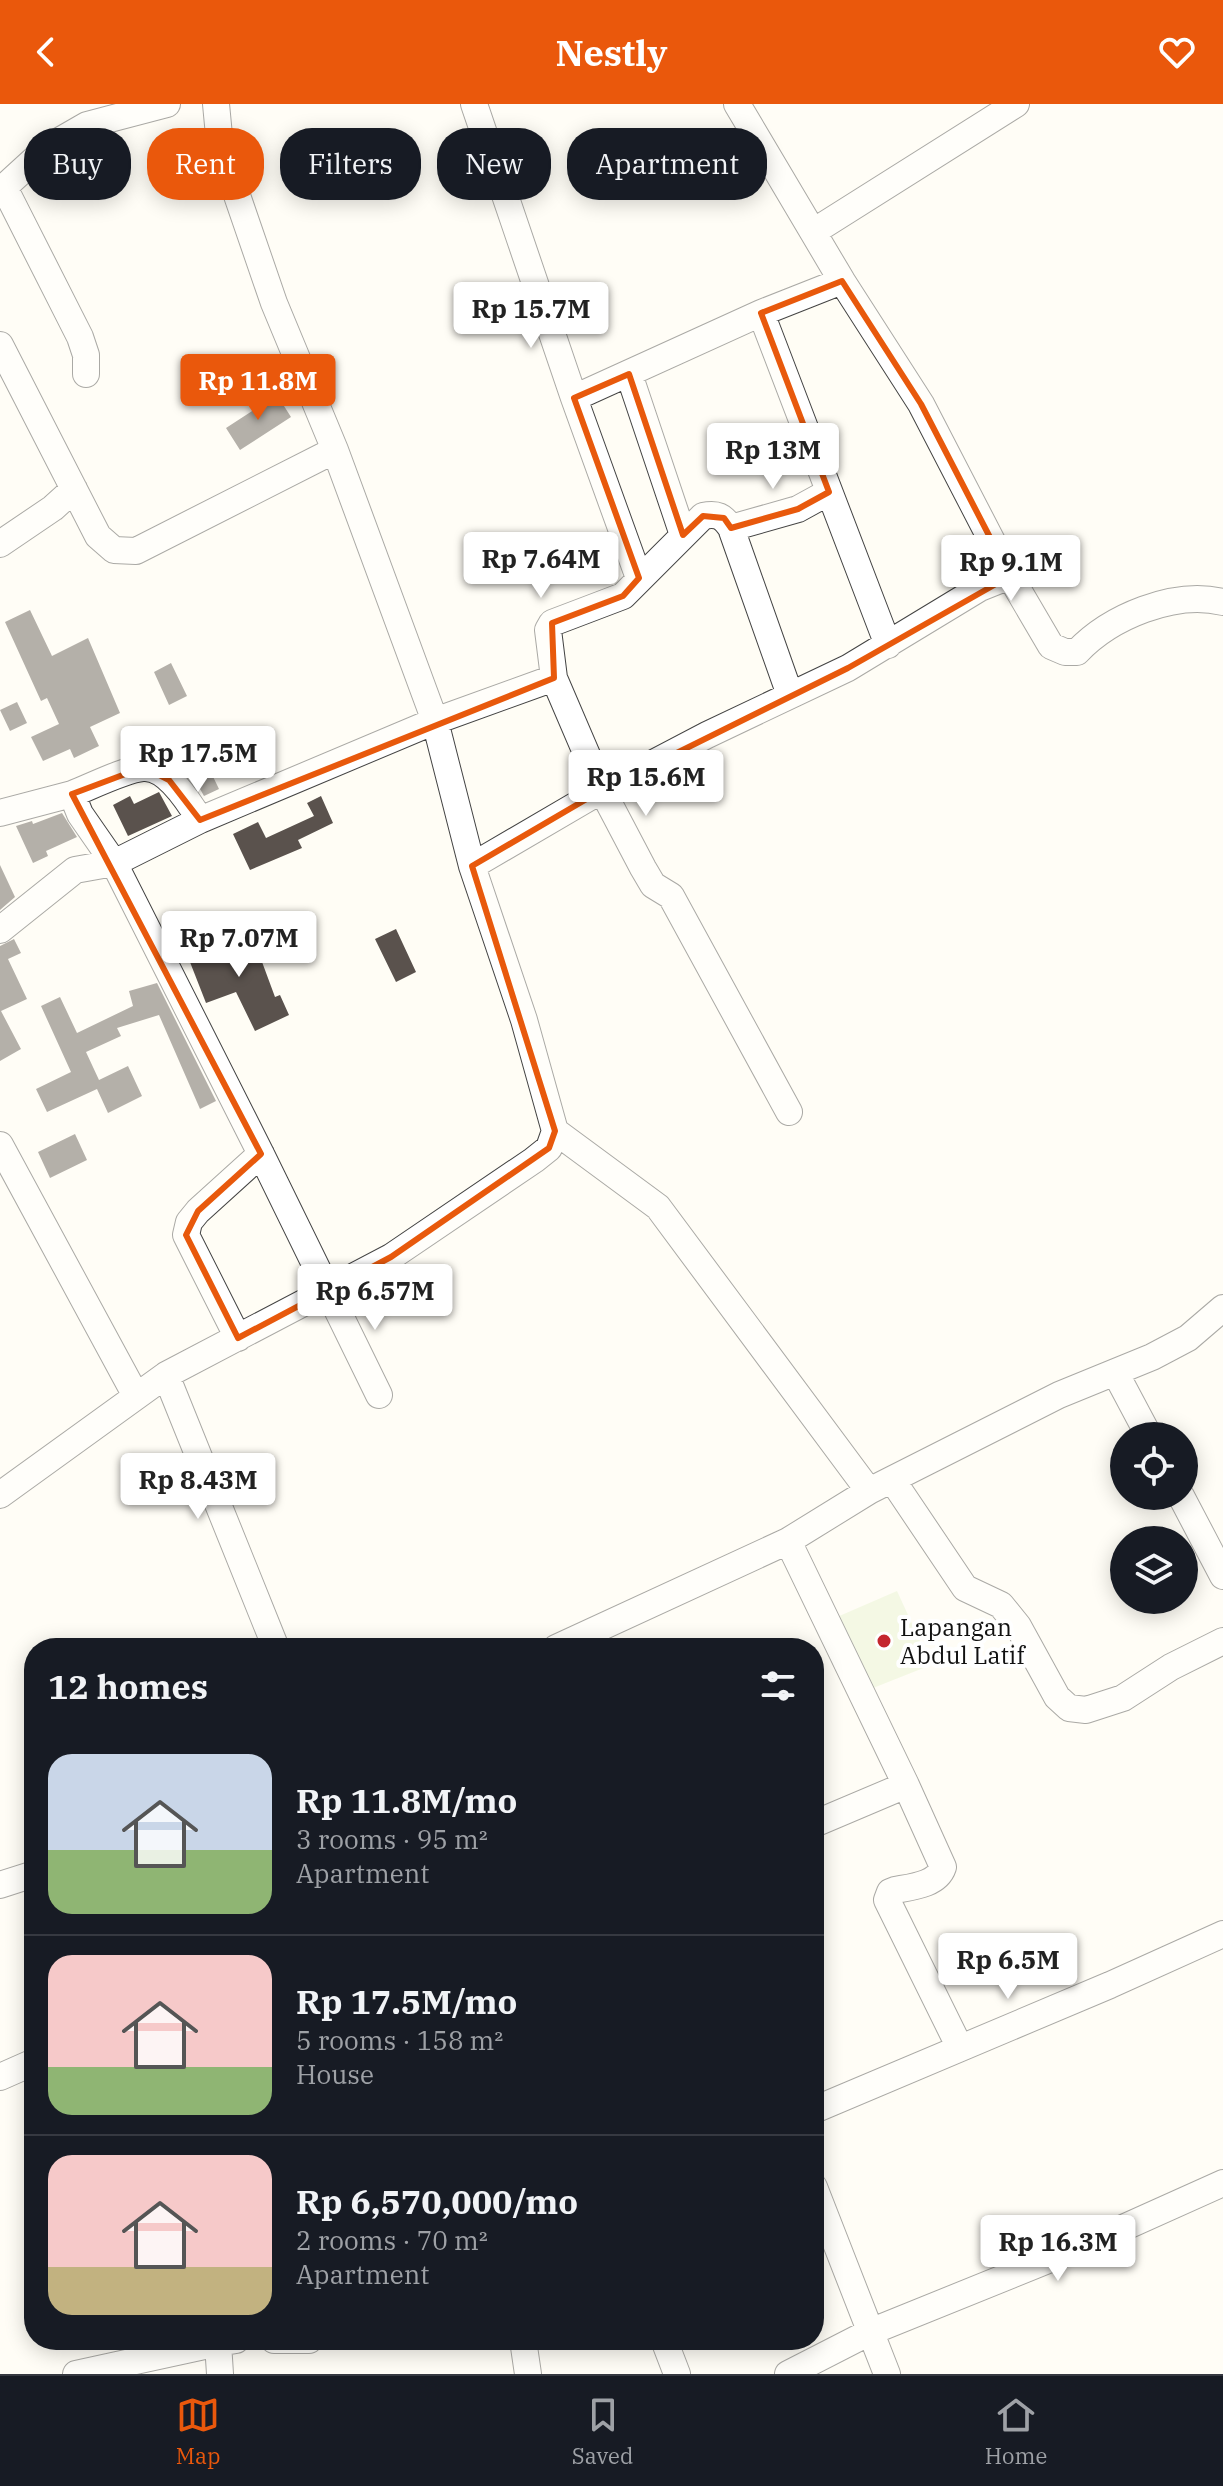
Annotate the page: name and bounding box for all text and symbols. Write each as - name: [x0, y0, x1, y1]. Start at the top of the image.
- text: Nestly: [555, 29, 668, 76]
- icon: back: [24, 30, 68, 74]
- icon: heart: [1155, 30, 1199, 74]
- chip: Buy: [24, 128, 131, 200]
- chip: Rent: [147, 128, 264, 200]
- chip: Filters: [280, 128, 421, 200]
- chip: New: [437, 128, 551, 200]
- chip: Apartment: [567, 128, 767, 200]
- pin: Rp 15.7M: [448, 282, 614, 350]
- text: Rp 15.7M: [471, 291, 591, 325]
- pin: Rp 11.8M: [175, 354, 341, 422]
- text: Rp 11.8M: [198, 363, 318, 397]
- pin: Rp 13M: [708, 423, 838, 491]
- text: Rp 13M: [725, 432, 821, 466]
- pin: Rp 7.64M: [458, 532, 624, 600]
- pin: Rp 9.1M: [937, 535, 1085, 603]
- text: Rp 7.64M: [481, 541, 601, 575]
- text: Rp 9.1M: [959, 544, 1063, 578]
- pin: Rp 17.5M: [115, 726, 281, 794]
- text: Rp 17.5M: [138, 735, 258, 769]
- pin: Rp 15.6M: [563, 750, 729, 818]
- text: Rp 15.6M: [586, 759, 706, 793]
- pin: Rp 7.07M: [156, 911, 322, 979]
- text: Rp 7.07M: [179, 920, 299, 954]
- pin: Rp 6.57M: [292, 1264, 458, 1332]
- text: Rp 6.57M: [315, 1273, 435, 1307]
- map controls: [1110, 1422, 1198, 1614]
- button: locate: [1110, 1422, 1198, 1510]
- pin: Rp 8.43M: [115, 1453, 281, 1521]
- text: Rp 8.43M: [138, 1462, 258, 1496]
- button: layers: [1110, 1526, 1198, 1614]
- place label: Lapangan Abdul Latif: [900, 1611, 1026, 1671]
- marker: Lapangan Abdul Latif: [875, 1632, 893, 1650]
- text: 12 homes: [48, 1664, 208, 1708]
- icon: filters: [756, 1664, 800, 1708]
- text: Rp 11.8M/mo: [296, 1778, 517, 1822]
- icon: home: [112, 1786, 208, 1882]
- text: 3 rooms · 95 m²: [296, 1822, 488, 1856]
- text: Apartment: [296, 1856, 429, 1890]
- pin: Rp 6.5M: [934, 1933, 1082, 2001]
- text: Rp 6.5M: [956, 1942, 1060, 1976]
- text: Rp 17.5M/mo: [296, 1979, 517, 2023]
- icon: home: [112, 1987, 208, 2083]
- text: 5 rooms · 158 m²: [296, 2023, 503, 2057]
- text: House: [296, 2057, 374, 2091]
- text: Rp 6,570,000/mo: [296, 2179, 578, 2223]
- icon: home: [112, 2187, 208, 2283]
- pin: Rp 16.3M: [975, 2215, 1141, 2283]
- text: 2 rooms · 70 m²: [296, 2223, 488, 2257]
- text: Rp 16.3M: [998, 2224, 1118, 2258]
- text: Apartment: [296, 2257, 429, 2291]
- tab: Map: [176, 2393, 220, 2470]
- tab: Saved: [572, 2393, 633, 2470]
- tab: Home: [985, 2393, 1047, 2470]

